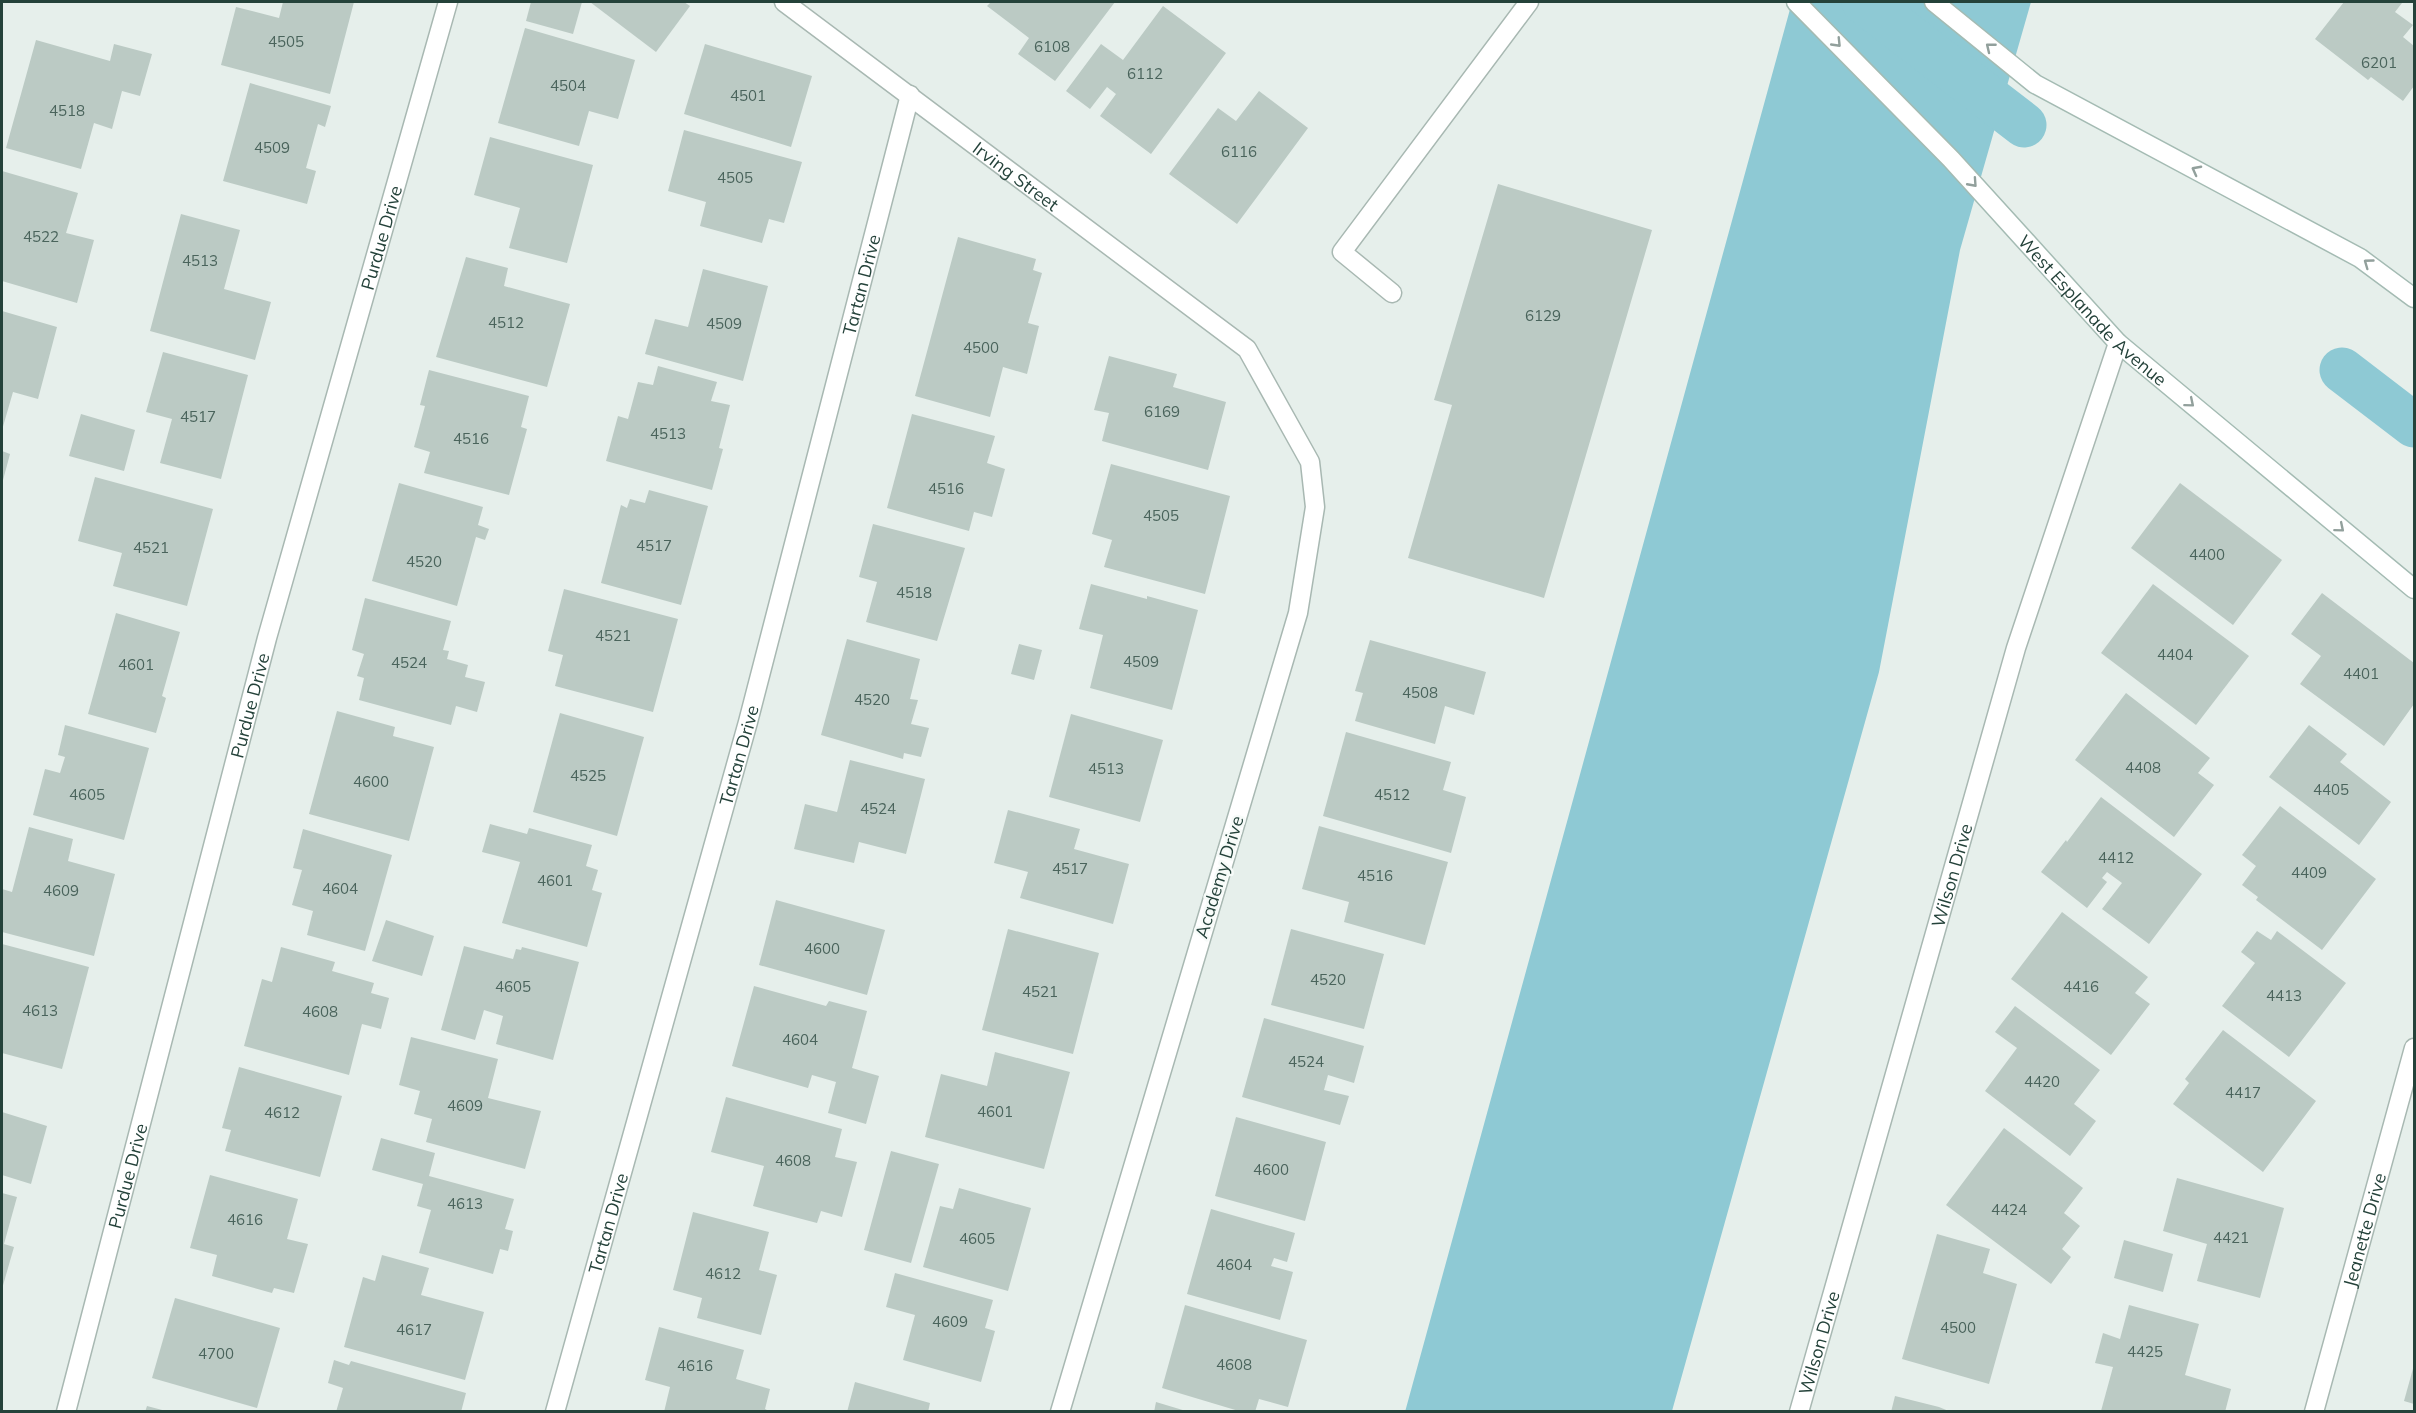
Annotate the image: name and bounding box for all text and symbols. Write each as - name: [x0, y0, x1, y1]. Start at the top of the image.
- house number: 4505: [268, 32, 304, 51]
- house number: 6108: [1034, 37, 1070, 56]
- one-way arrow: [1830, 37, 1841, 47]
- one-way arrow: [1986, 43, 1997, 54]
- house number: 6201: [2361, 53, 2397, 72]
- house number: 6112: [1127, 64, 1163, 83]
- house number: 4504: [550, 76, 586, 95]
- house number: 4501: [730, 86, 766, 105]
- house number: 4518: [49, 101, 85, 120]
- street label: Irving Street: [969, 136, 1064, 216]
- house number: 4509: [254, 138, 290, 157]
- house number: 6116: [1221, 142, 1257, 161]
- one-way arrow: [2192, 166, 2203, 177]
- house number: 4505: [717, 168, 753, 187]
- one-way arrow: [1966, 176, 1977, 187]
- street label: Purdue Drive: [355, 183, 407, 292]
- house number: 4522: [23, 227, 59, 246]
- street label: West Esplanade Avenue: [2014, 230, 2172, 391]
- street label: Tartan Drive: [837, 232, 885, 338]
- house number: 4513: [182, 251, 218, 270]
- one-way arrow: [2363, 260, 2374, 271]
- house number: 6129: [1525, 306, 1561, 325]
- house number: 4512: [488, 313, 524, 332]
- house number: 4509: [706, 314, 742, 333]
- house number: 4500: [963, 338, 999, 357]
- one-way arrow: [2183, 396, 2194, 407]
- house number: 6169: [1144, 402, 1180, 421]
- house number: 4517: [180, 407, 216, 426]
- house number: 4513: [650, 424, 686, 443]
- house number: 4516: [453, 429, 489, 448]
- house number: 4516: [928, 479, 964, 498]
- house number: 4505: [1143, 506, 1179, 525]
- one-way arrow: [2333, 520, 2344, 531]
- house number: 4517: [636, 536, 672, 555]
- house number: 4521: [133, 538, 169, 557]
- house number: 4400: [2189, 545, 2225, 564]
- house number: 4520: [406, 552, 442, 571]
- house number: 4518: [896, 583, 932, 602]
- house number: 4521: [595, 626, 631, 645]
- house number: 4404: [2157, 645, 2193, 664]
- street label: Purdue Drive: [225, 650, 274, 760]
- house number: 4509: [1123, 652, 1159, 671]
- house number: 4524: [391, 653, 427, 672]
- house number: 4601: [118, 655, 154, 674]
- house number: 4401: [2343, 664, 2379, 683]
- house number: 4508: [1402, 683, 1438, 702]
- house number: 4520: [854, 690, 890, 709]
- street label: Tartan Drive: [714, 703, 763, 808]
- house number: 4408: [2125, 758, 2161, 777]
- house number: 4513: [1088, 759, 1124, 778]
- house number: 4525: [570, 766, 606, 785]
- house number: 4600: [353, 772, 389, 791]
- house number: 4405: [2313, 780, 2349, 799]
- house number: 4605: [69, 785, 105, 804]
- house number: 4512: [1374, 785, 1410, 804]
- house number: 4524: [860, 799, 896, 818]
- street label: Academy Drive: [1189, 813, 1249, 941]
- street label: Wilson Drive: [1926, 821, 1977, 930]
- house number: 4412: [2098, 848, 2134, 867]
- house number: 4517: [1052, 859, 1088, 878]
- house number: 4409: [2291, 863, 2327, 882]
- house number: 4516: [1357, 866, 1393, 885]
- house number: 4601: [537, 871, 573, 890]
- house number: 4604: [322, 879, 358, 898]
- house number: 4609: [43, 881, 79, 900]
- house number: 4600: [804, 939, 840, 958]
- house number: 4520: [1310, 970, 1346, 989]
- house number: 4605: [495, 977, 531, 996]
- house number: 4416: [2063, 977, 2099, 996]
- house number: 4521: [1022, 982, 1058, 1001]
- house number: 4413: [2266, 986, 2302, 1005]
- house number: 4613: [22, 1001, 58, 1020]
- house number: 4608: [302, 1002, 338, 1021]
- house number: 4604: [782, 1030, 818, 1049]
- house number: 4524: [1288, 1052, 1324, 1071]
- house number: 4420: [2024, 1072, 2060, 1091]
- house number: 4417: [2225, 1083, 2261, 1102]
- house number: 4609: [447, 1096, 483, 1115]
- house number: 4601: [977, 1102, 1013, 1121]
- house number: 4612: [264, 1103, 300, 1122]
- street label: Purdue Drive: [103, 1121, 152, 1231]
- house number: 4608: [775, 1151, 811, 1170]
- house number: 4600: [1253, 1160, 1289, 1179]
- street label: Tartan Drive: [583, 1170, 633, 1276]
- street label: Jeanette Drive: [2337, 1170, 2391, 1289]
- house number: 4613: [447, 1194, 483, 1213]
- house number: 4424: [1991, 1200, 2027, 1219]
- house number: 4616: [227, 1210, 263, 1229]
- house number: 4421: [2213, 1228, 2249, 1247]
- house number: 4605: [959, 1229, 995, 1248]
- house number: 4604: [1216, 1255, 1252, 1274]
- house number: 4612: [705, 1264, 741, 1283]
- street label: Wilson Drive: [1793, 1288, 1844, 1397]
- house number: 4609: [932, 1312, 968, 1331]
- house number: 4500: [1940, 1318, 1976, 1337]
- house number: 4617: [396, 1320, 432, 1339]
- house number: 4425: [2127, 1342, 2163, 1361]
- house number: 4700: [198, 1344, 234, 1363]
- house number: 4608: [1216, 1355, 1252, 1374]
- house number: 4616: [677, 1356, 713, 1375]

